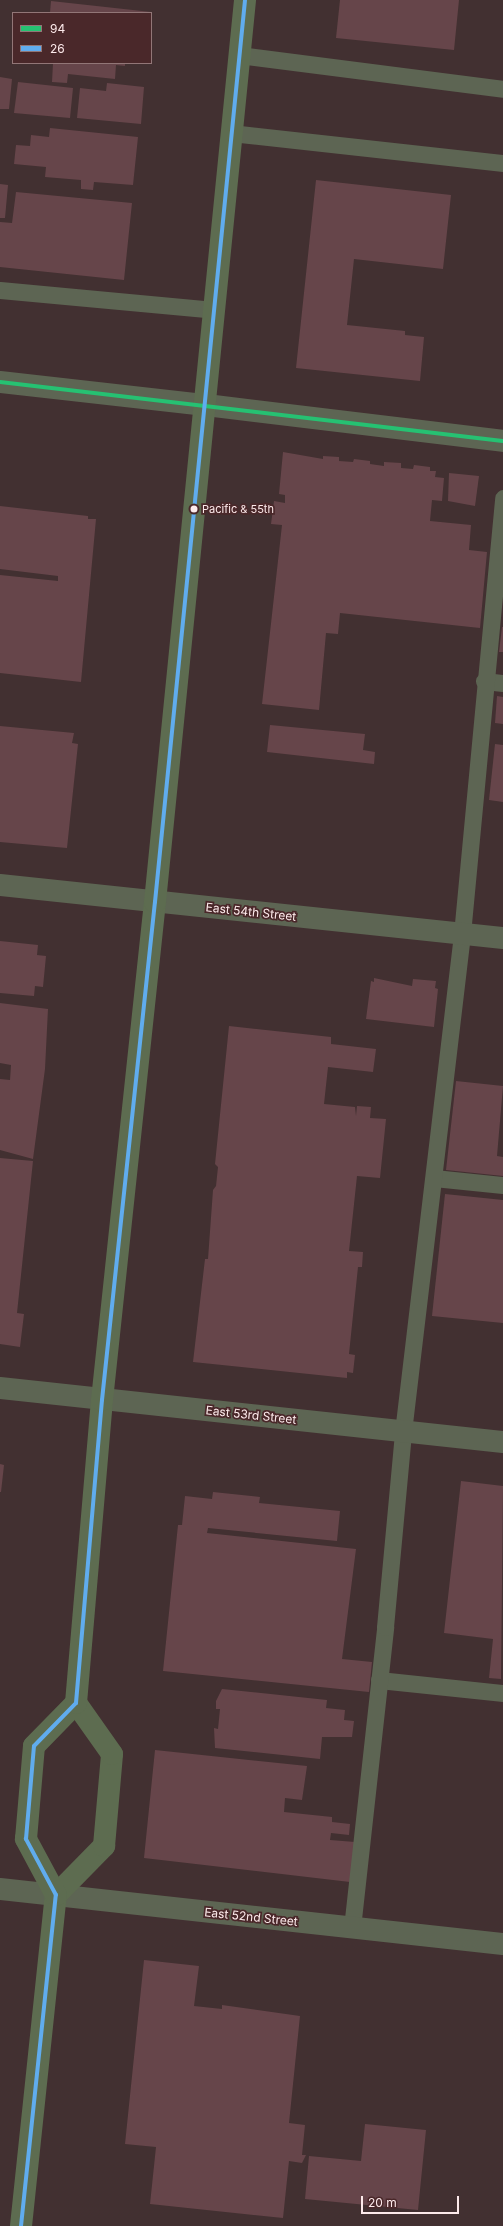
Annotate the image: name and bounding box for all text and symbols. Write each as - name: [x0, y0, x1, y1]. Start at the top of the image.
- legend: [12, 12, 152, 64]
- text: 94: [50, 21, 65, 36]
- text: 26: [50, 41, 65, 56]
- place label: Pacific & 55th: [202, 502, 274, 516]
- marker: Pacific & 55th: [189, 504, 199, 514]
- street label: East 54th Street: [205, 900, 297, 924]
- street label: East 53rd Street: [205, 1403, 297, 1427]
- street label: East 52nd Street: [204, 1905, 298, 1929]
- scale bar: [363, 2188, 461, 2214]
- text: 20 m: [368, 2195, 397, 2210]

